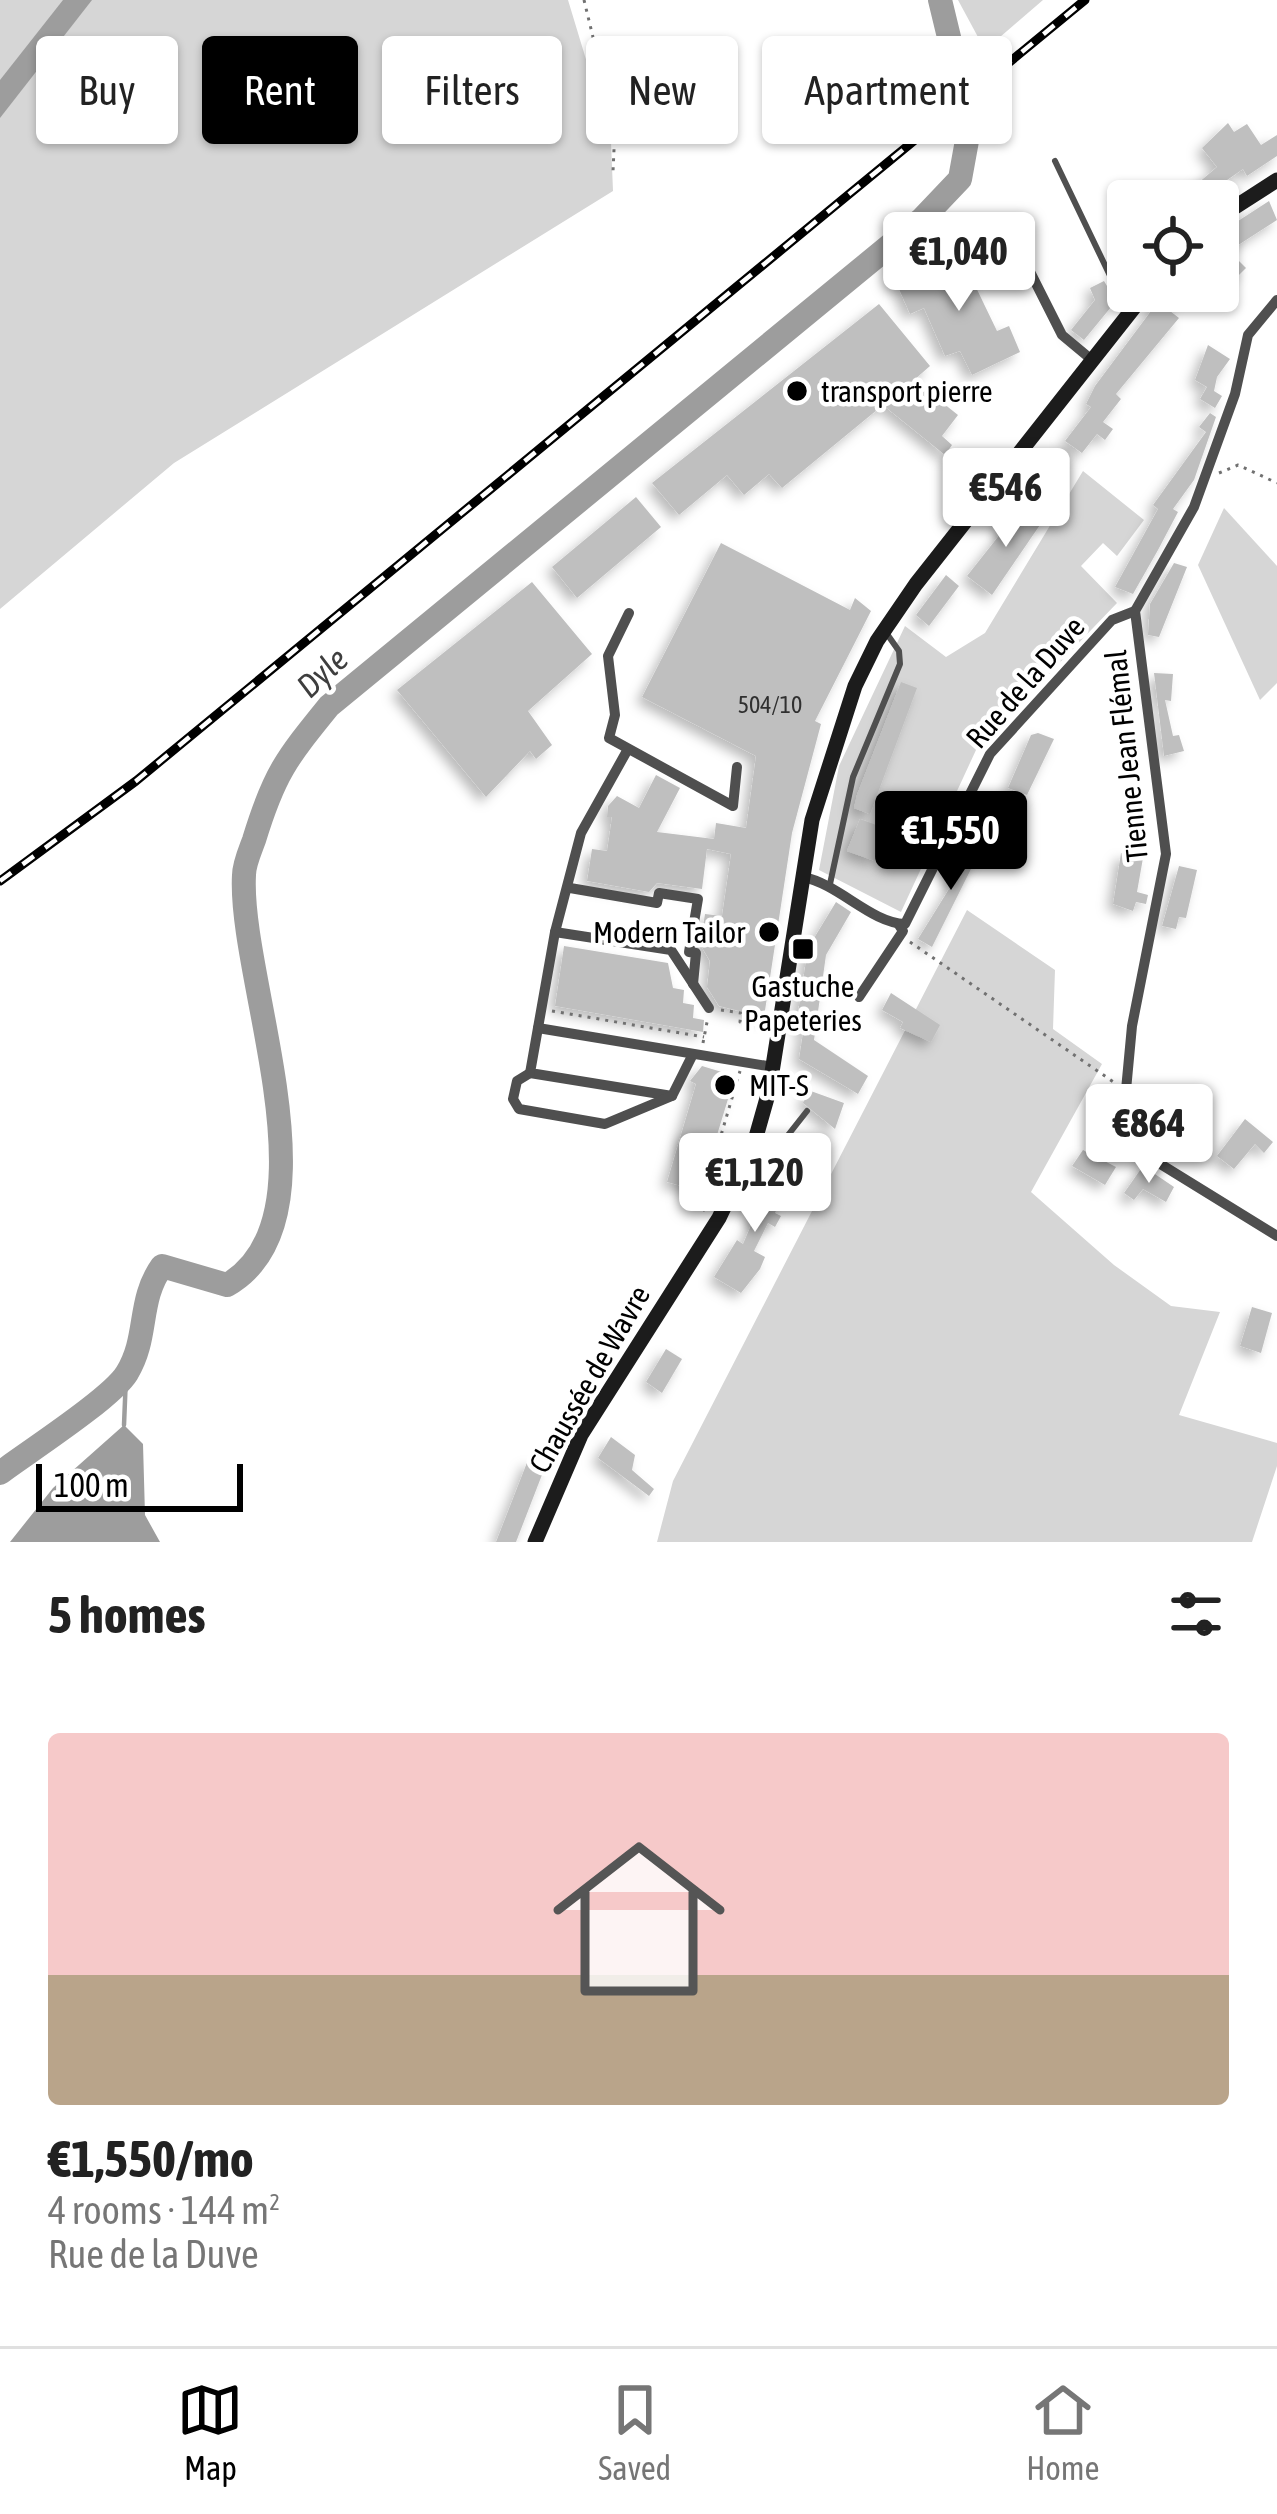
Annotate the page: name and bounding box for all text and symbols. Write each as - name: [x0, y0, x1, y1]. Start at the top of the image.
- chip: Buy: [36, 36, 178, 144]
- chip: Rent: [202, 36, 358, 144]
- chip: Filters: [382, 36, 562, 144]
- chip: New: [586, 36, 738, 144]
- chip: Apartment: [762, 36, 1012, 144]
- map controls: [1107, 180, 1239, 312]
- button: locate: [1107, 180, 1239, 312]
- pin: €1,040: [861, 212, 1057, 314]
- text: €1,040: [910, 229, 1008, 273]
- place label: transport pierre: [821, 374, 993, 408]
- marker: transport pierre: [784, 378, 810, 404]
- pin: €546: [935, 448, 1077, 550]
- text: €546: [970, 465, 1042, 509]
- street label: Rue de la Duve: [959, 610, 1091, 754]
- water label: Dyle: [289, 639, 355, 705]
- street label: Tienne Jean Flémal: [1098, 648, 1154, 864]
- house number: 504/10: [738, 691, 802, 718]
- pin: €1,550: [853, 791, 1049, 893]
- text: €1,550: [902, 808, 1000, 852]
- place label: Modern Tailor: [593, 915, 746, 949]
- marker: Modern Tailor: [756, 919, 782, 945]
- marker: Gastuche Papeteries: [790, 936, 816, 962]
- place label: Gastuche Papeteries: [744, 969, 862, 1037]
- place label: MIT-S: [749, 1068, 809, 1102]
- marker: MIT-S: [712, 1072, 738, 1098]
- pin: €864: [1078, 1084, 1220, 1186]
- text: €864: [1113, 1101, 1185, 1145]
- pin: €1,120: [657, 1133, 853, 1235]
- text: €1,120: [706, 1150, 804, 1194]
- street label: Chaussée de Wavre: [522, 1279, 656, 1479]
- scale bar: [36, 1458, 243, 1511]
- text: 100 m: [54, 1466, 129, 1504]
- icon: filters: [1163, 1581, 1229, 1647]
- text: 5 homes: [48, 1585, 206, 1644]
- icon: home: [531, 1811, 747, 2027]
- text: €1,550/mo: [48, 2129, 254, 2188]
- text: 4 rooms · 144 m²: [48, 2188, 280, 2232]
- text: Rue de la Duve: [48, 2232, 259, 2276]
- tab: Map: [177, 2377, 243, 2487]
- tab: Saved: [598, 2377, 671, 2487]
- tab: Home: [1026, 2377, 1100, 2487]

